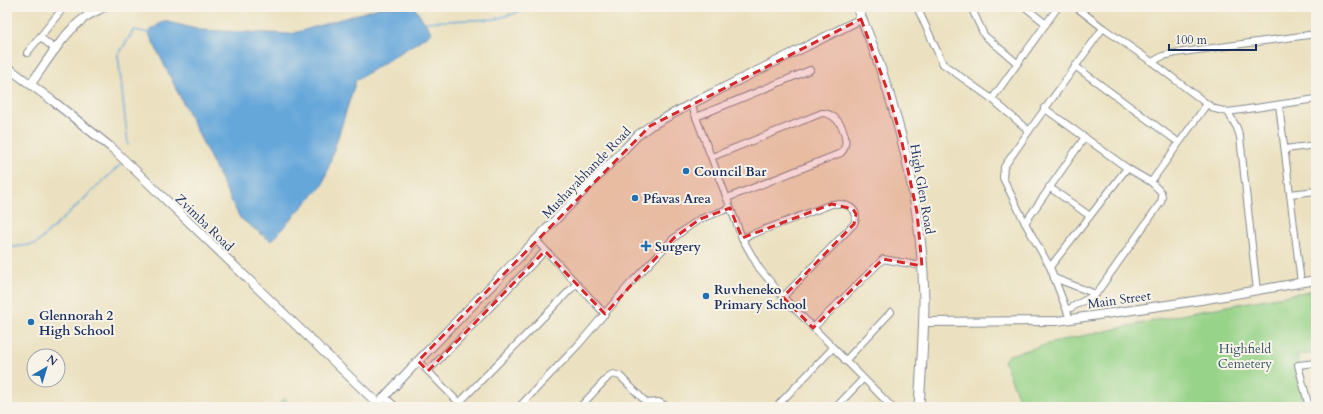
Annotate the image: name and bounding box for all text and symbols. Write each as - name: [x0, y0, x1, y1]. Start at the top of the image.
- scale bar: [1169, 26, 1256, 52]
- text: 100 m: [1175, 32, 1208, 48]
- street label: Mushayabhande Road: [538, 123, 635, 222]
- street label: High Glen Road: [905, 143, 939, 236]
- place label: Council Bar: [694, 163, 767, 181]
- marker: Council Bar: [681, 166, 691, 176]
- street label: Zvimba Road: [171, 190, 238, 255]
- place label: Pfavas Area: [643, 190, 711, 208]
- marker: Pfavas Area: [630, 193, 640, 203]
- place label: Surgery: [655, 238, 701, 256]
- marker: Surgery: [640, 240, 652, 252]
- place label: Ruvheneko Primary School: [714, 281, 807, 314]
- street label: Main Street: [1086, 287, 1152, 313]
- marker: Ruvheneko Primary School: [701, 291, 711, 301]
- place label: Glennorah 2 High School: [39, 307, 114, 340]
- marker: Glennorah 2 High School: [26, 317, 36, 327]
- park label: Highfield Cemetery: [1218, 340, 1272, 373]
- north arrow: [26, 348, 66, 388]
- text: N: [43, 352, 61, 370]

